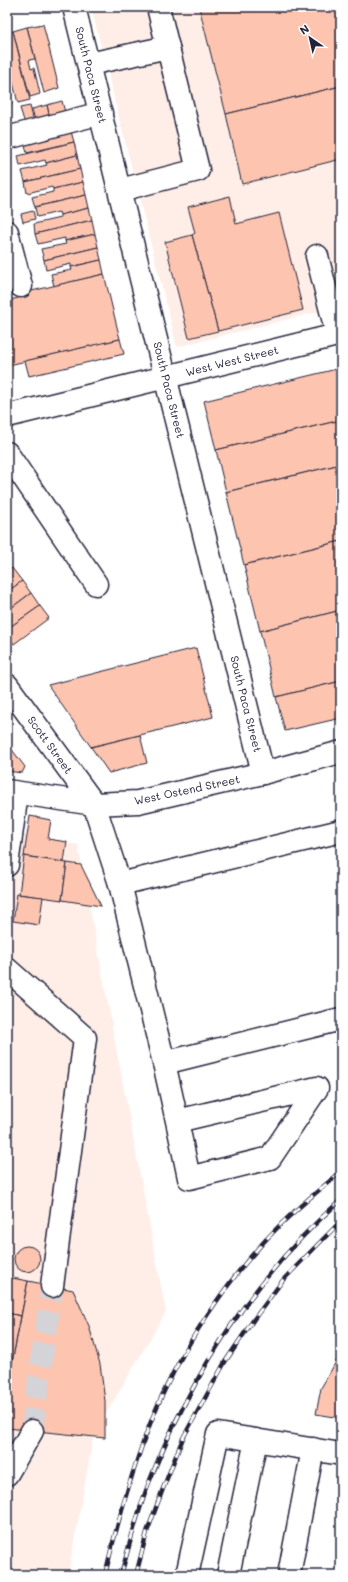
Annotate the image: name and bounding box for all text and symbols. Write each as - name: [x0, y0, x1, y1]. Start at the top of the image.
- north arrow: [290, 18, 330, 58]
- text: N: [296, 21, 312, 38]
- street label: South Paca Street: [72, 25, 111, 125]
- street label: South Paca Street: [150, 340, 189, 440]
- street label: West West Street: [184, 342, 280, 379]
- street label: South Paca Street: [227, 654, 266, 754]
- street label: Scott Street: [25, 713, 76, 777]
- street label: West Ostend Street: [133, 771, 241, 808]

